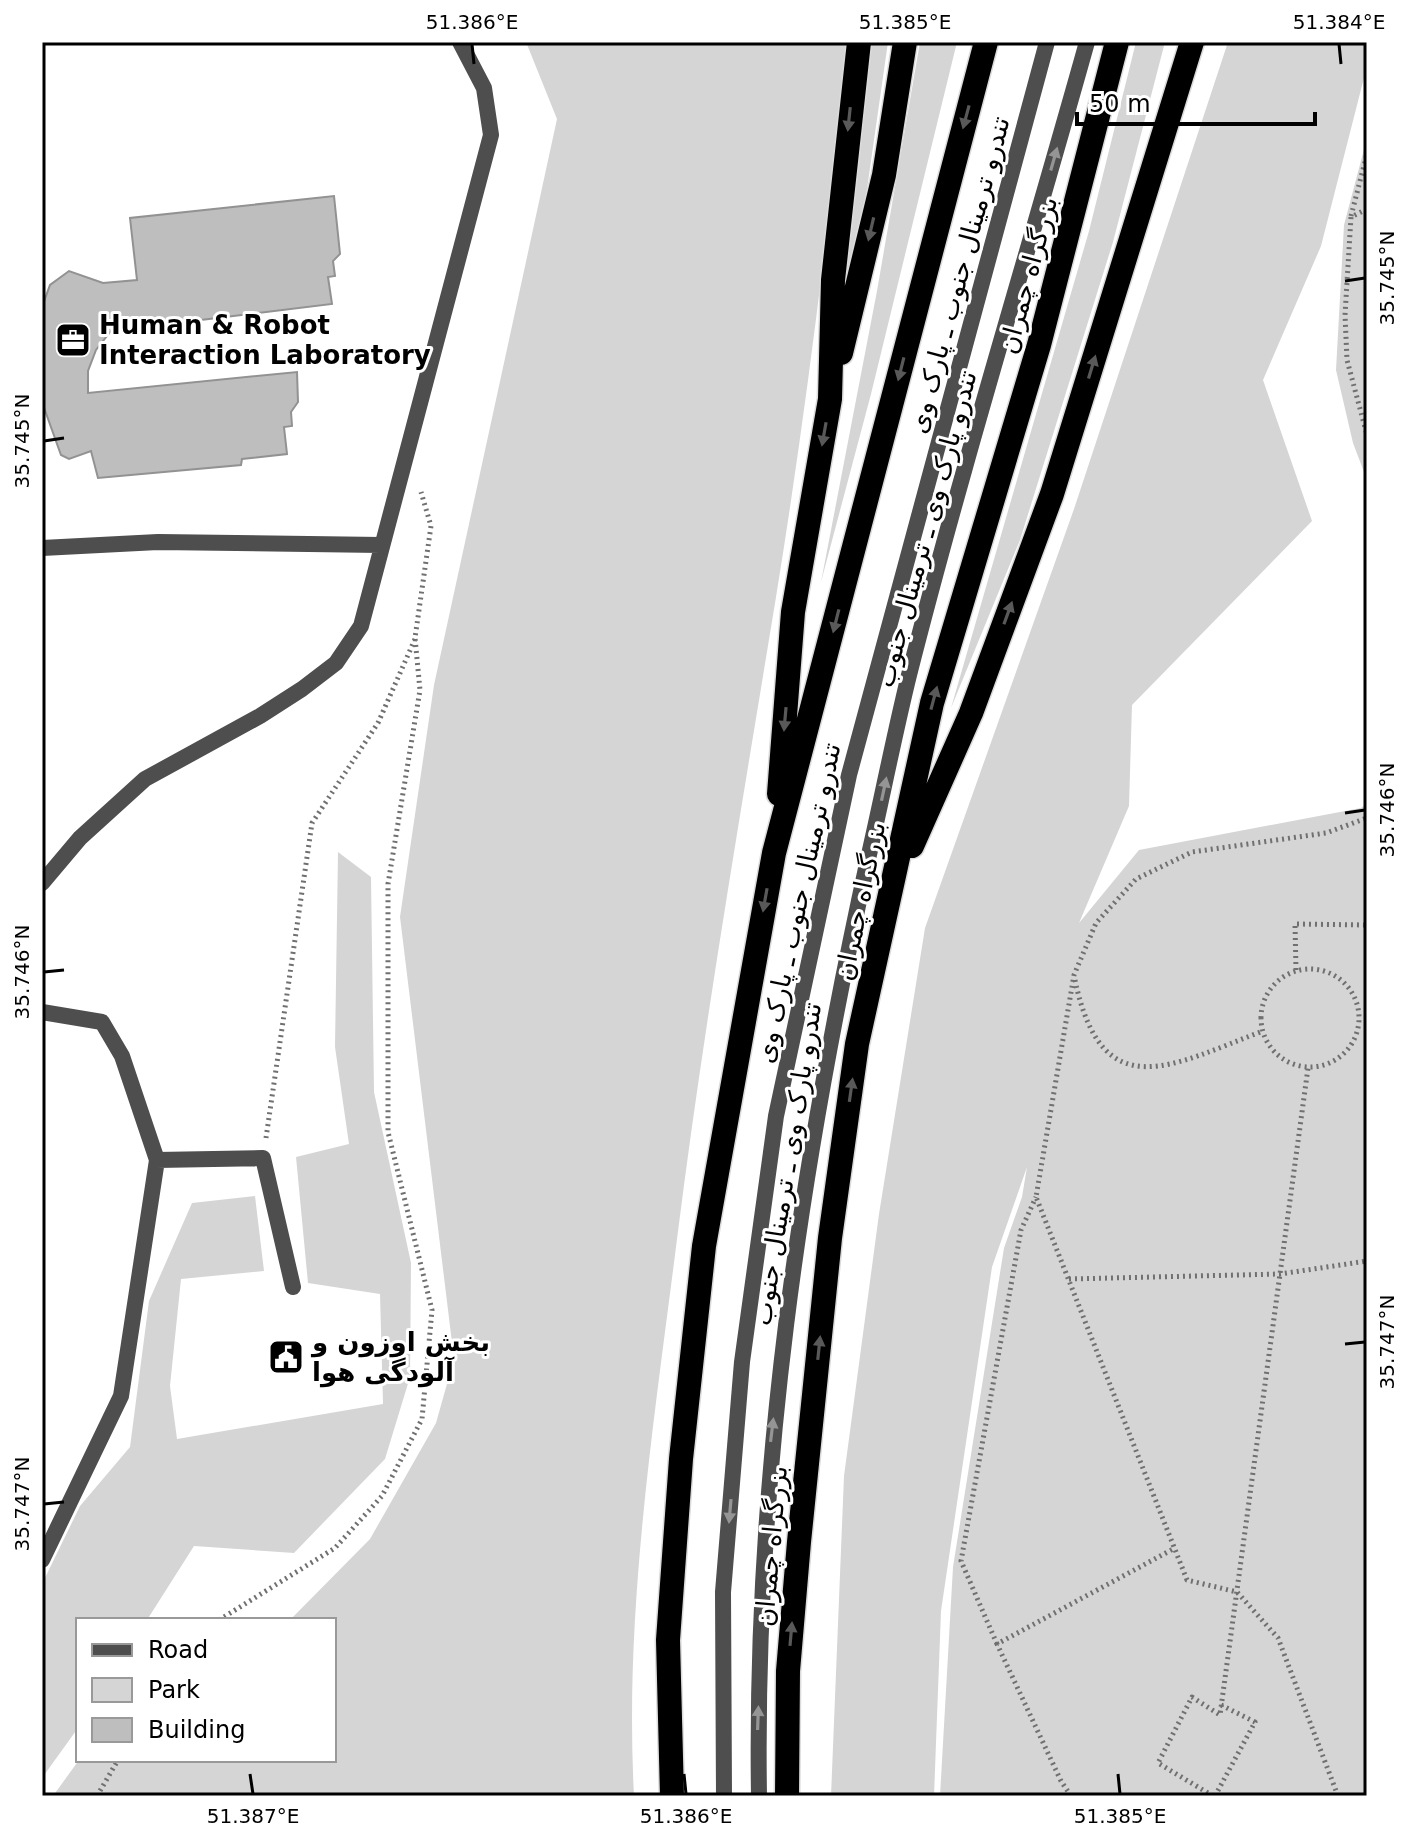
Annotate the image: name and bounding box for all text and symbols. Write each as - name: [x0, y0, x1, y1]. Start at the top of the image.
- text: 51.386°E: [426, 10, 518, 34]
- text: 51.385°E: [859, 10, 951, 34]
- text: 51.384°E: [1293, 10, 1385, 34]
- scale bar: [1077, 76, 1315, 126]
- text: 50 m: [1089, 90, 1151, 118]
- one-way arrow: [959, 106, 972, 130]
- one-way arrow: [843, 107, 856, 132]
- street label: تندرو ترمینال جنوب ـ پارک وی: [902, 113, 1017, 437]
- one-way arrow: [1048, 147, 1061, 171]
- street label: بزرگراه چمران: [993, 193, 1064, 357]
- one-way arrow: [864, 216, 876, 241]
- text: 35.745°N: [1375, 231, 1399, 325]
- place label: Human & Robot Interaction Laboratory: [99, 310, 431, 370]
- office icon: Human & Robot Interaction Laboratory: [54, 321, 92, 359]
- one-way arrow: [1086, 355, 1098, 379]
- one-way arrow: [894, 357, 906, 382]
- street label: تندرو پارک وی ـ ترمینال جنوب: [869, 367, 984, 691]
- text: 35.745°N: [10, 394, 34, 488]
- one-way arrow: [817, 422, 830, 447]
- one-way arrow: [1002, 601, 1015, 625]
- one-way arrow: [830, 609, 842, 634]
- one-way arrow: [928, 686, 940, 711]
- one-way arrow: [778, 707, 791, 732]
- street label: تندرو ترمینال جنوب ـ پارک وی: [749, 740, 848, 1066]
- text: 35.746°N: [1375, 763, 1399, 857]
- one-way arrow: [878, 776, 891, 801]
- street label: بزرگراه چمران: [829, 819, 892, 983]
- one-way arrow: [759, 888, 771, 913]
- text: 35.746°N: [10, 925, 34, 1019]
- street label: تندرو پارک وی ـ ترمینال جنوب: [747, 1000, 828, 1328]
- one-way arrow: [845, 1077, 858, 1102]
- text: 35.747°N: [1375, 1295, 1399, 1389]
- place label: بخش اوزون و آلودگی هوا: [310, 1327, 490, 1388]
- one-way arrow: [812, 1335, 825, 1360]
- public building icon: بخش اوزون و آلودگی هوا: [267, 1338, 305, 1376]
- one-way arrow: [766, 1418, 779, 1443]
- text: 35.747°N: [10, 1457, 34, 1551]
- street label: بزرگراه چمران: [749, 1464, 794, 1628]
- one-way arrow: [723, 1499, 736, 1524]
- legend: [76, 1618, 336, 1762]
- one-way arrow: [785, 1621, 798, 1646]
- text: Road: [148, 1636, 208, 1664]
- text: Park: [148, 1676, 200, 1704]
- one-way arrow: [752, 1705, 764, 1730]
- text: Building: [148, 1716, 245, 1744]
- text: 51.387°E: [207, 1804, 299, 1828]
- text: 51.386°E: [640, 1804, 732, 1828]
- text: 51.385°E: [1074, 1804, 1166, 1828]

